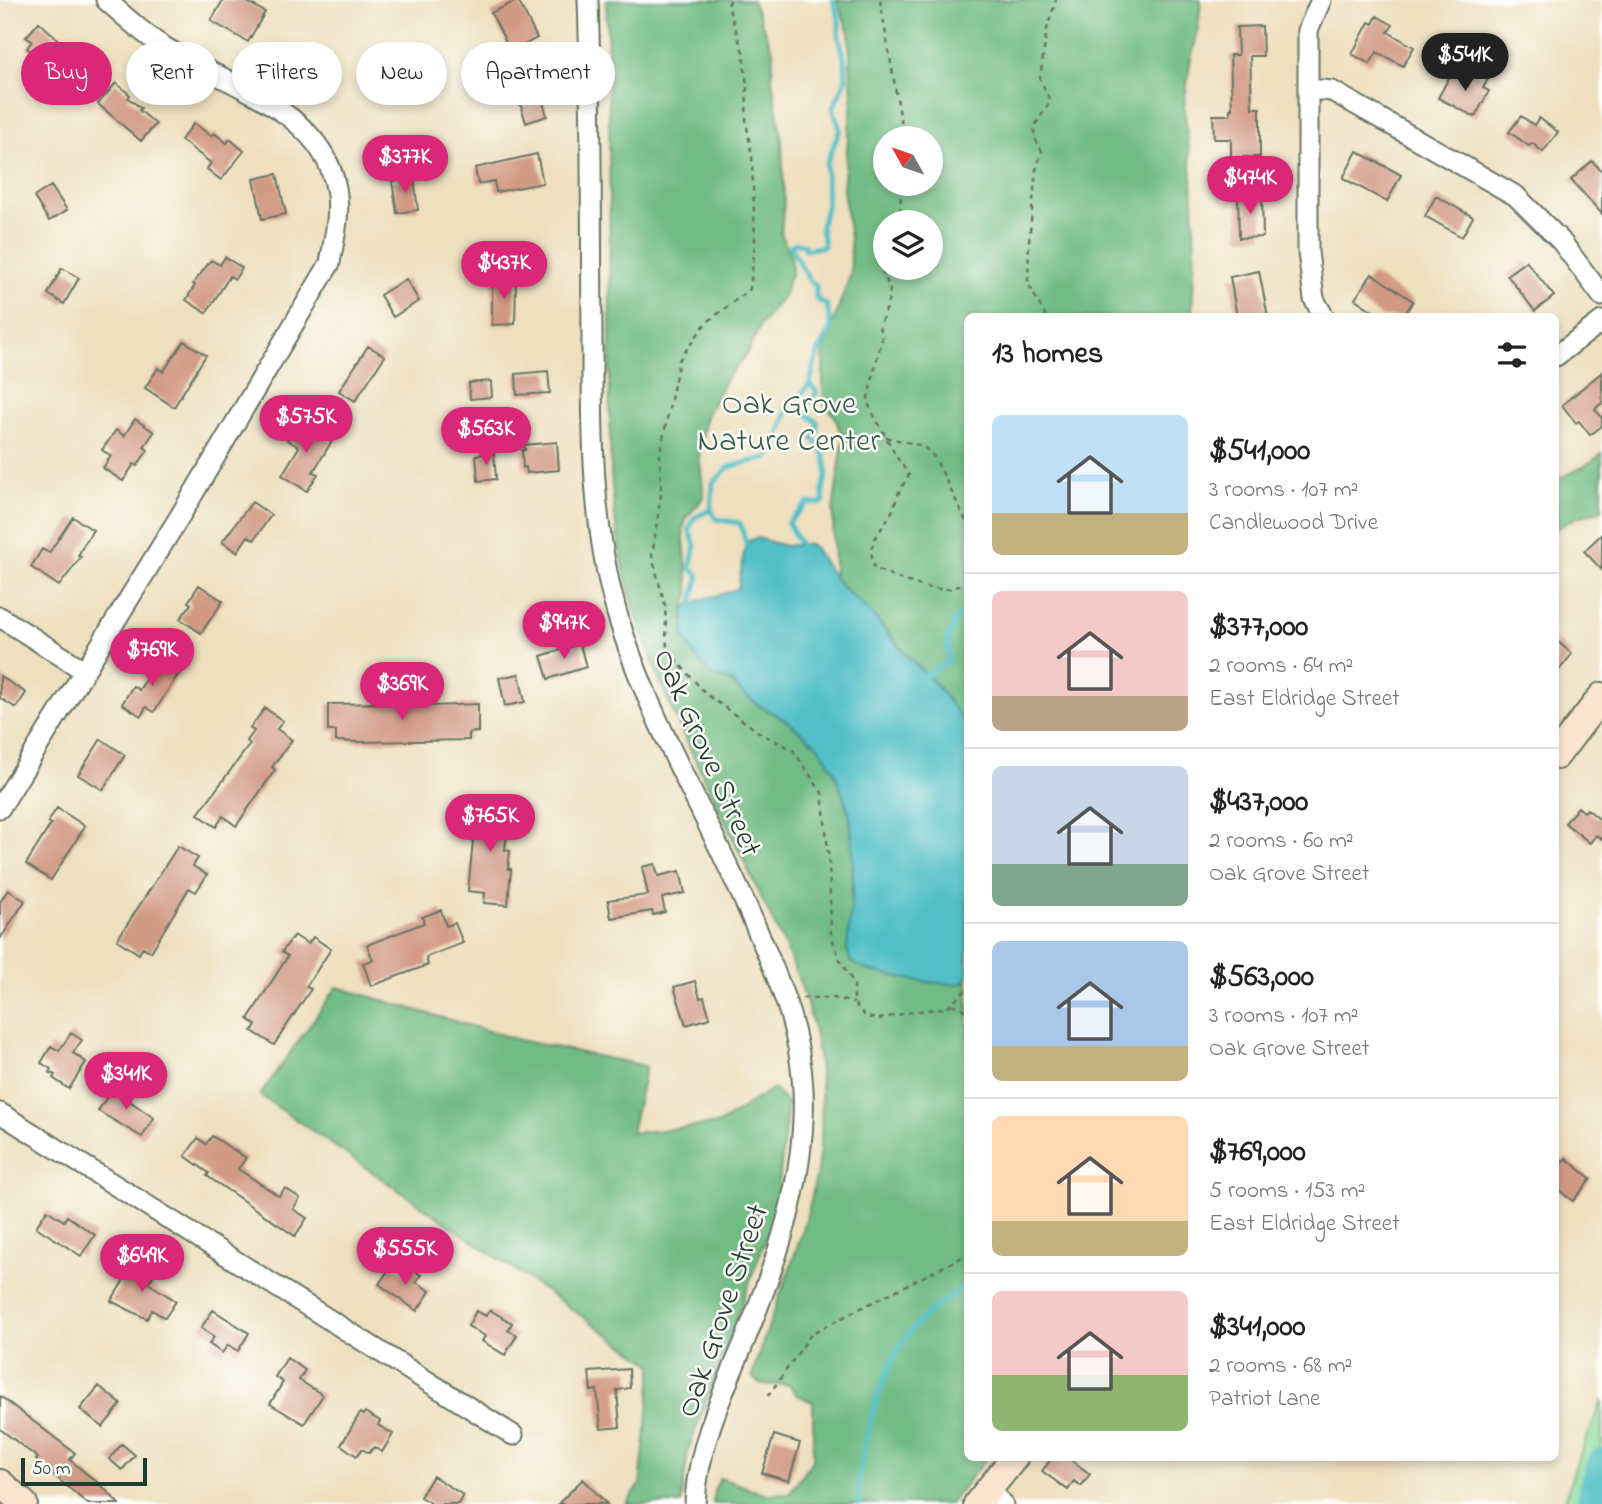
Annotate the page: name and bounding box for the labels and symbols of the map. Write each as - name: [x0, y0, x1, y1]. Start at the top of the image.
- pin: $541K: [1416, 34, 1514, 93]
- north arrow: [873, 126, 943, 196]
- pin: $377K: [356, 136, 454, 195]
- pin: $474K: [1201, 156, 1299, 216]
- pin: $437K: [455, 242, 553, 301]
- park label: Oak Grove Nature Center: [698, 382, 880, 466]
- pin: $575K: [257, 396, 355, 455]
- pin: $563K: [437, 407, 535, 467]
- pin: $947K: [515, 602, 613, 661]
- pin: $769K: [103, 628, 201, 688]
- street label: Oak Grove Street: [639, 642, 773, 865]
- pin: $369K: [353, 662, 451, 722]
- pin: $765K: [441, 794, 539, 854]
- pin: $341K: [77, 1052, 175, 1112]
- street label: Oak Grove Street: [666, 1198, 783, 1424]
- pin: $555K: [356, 1228, 454, 1287]
- pin: $649K: [93, 1234, 191, 1294]
- scale bar: [21, 1455, 147, 1487]

